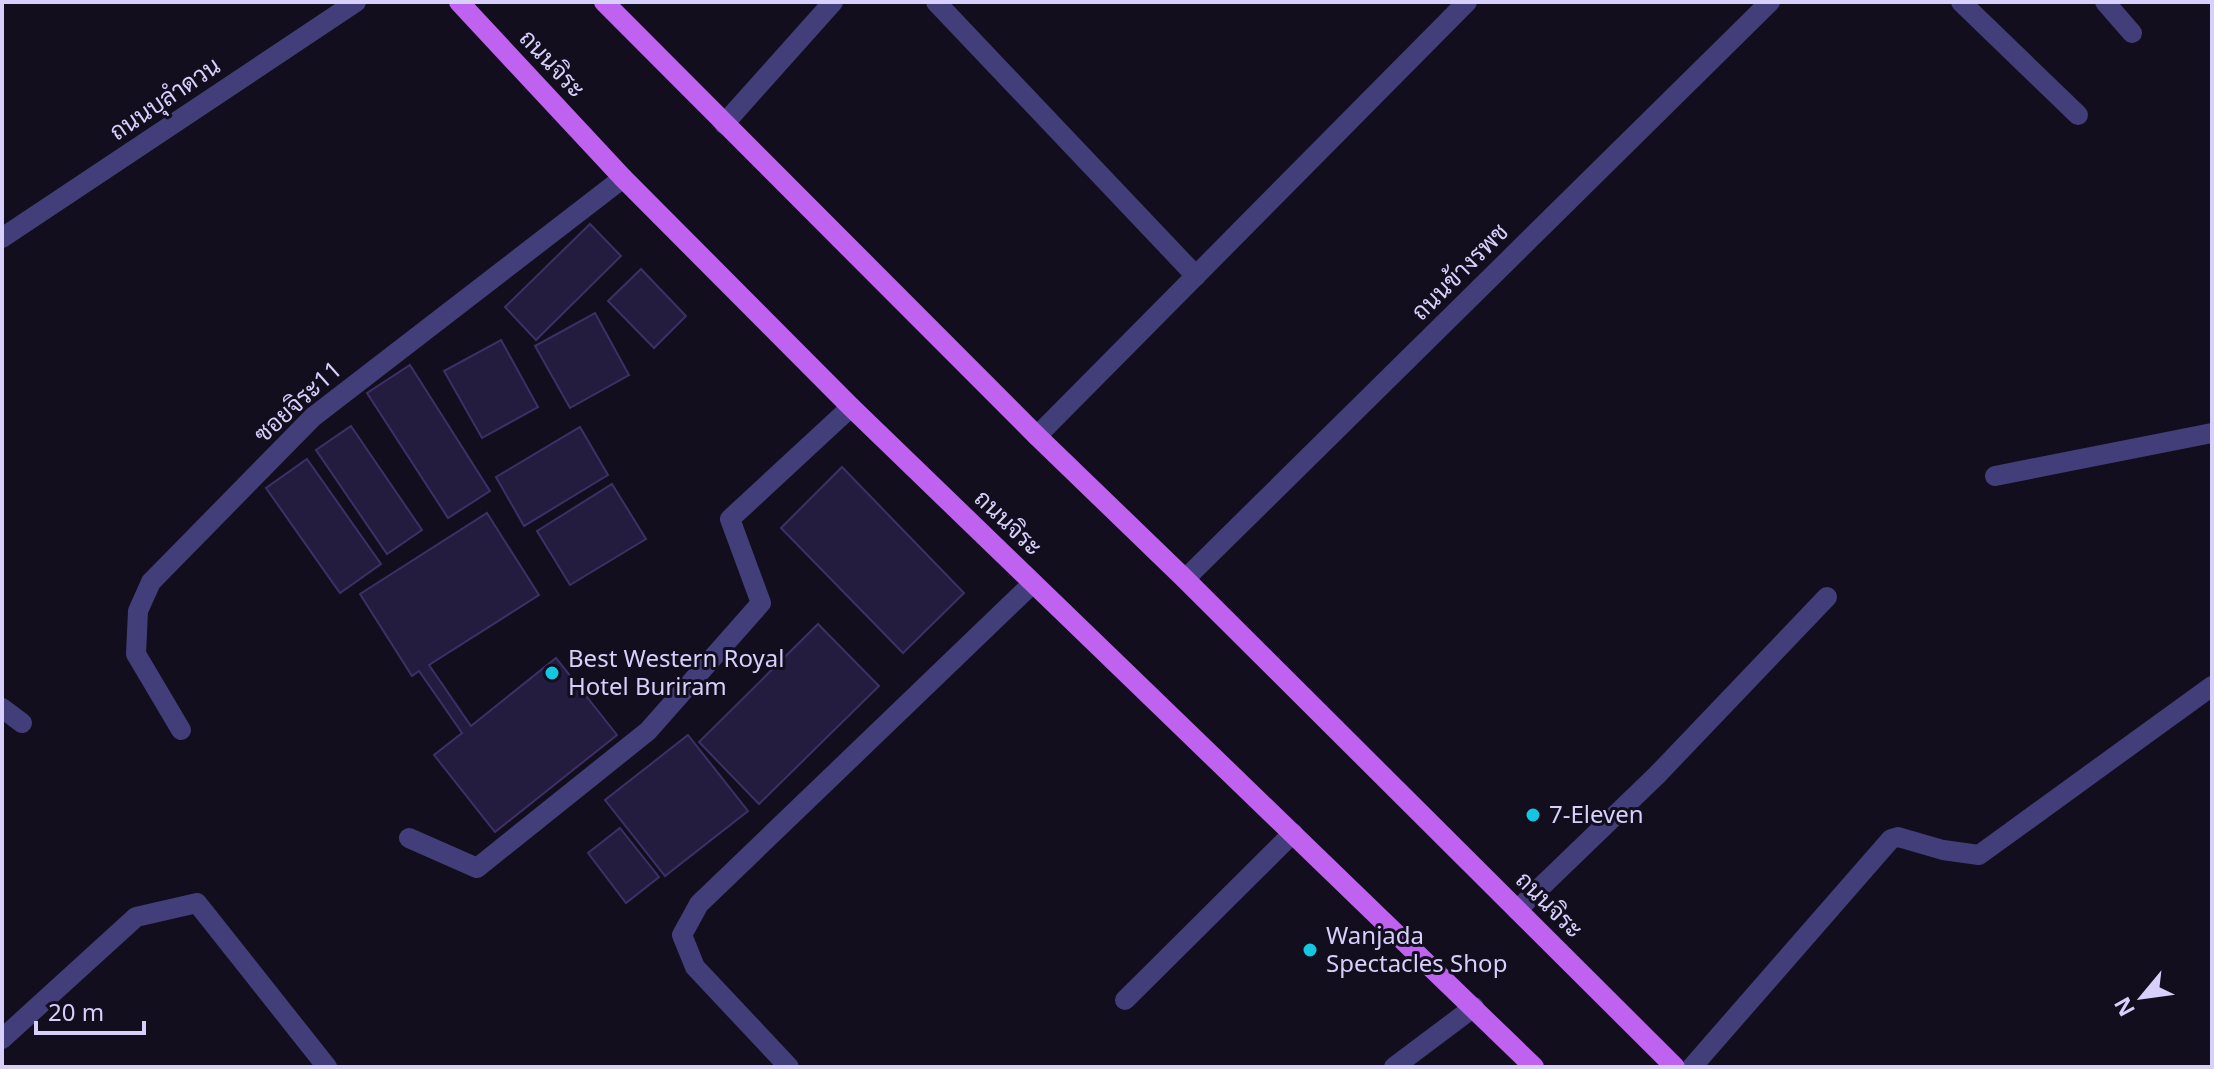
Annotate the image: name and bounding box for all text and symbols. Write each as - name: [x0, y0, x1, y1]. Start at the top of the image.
- street label: ถนนจิระ: [513, 22, 593, 104]
- street label: ถนนบุลำดวน: [102, 48, 227, 148]
- street label: ถนนข้างรพช: [1403, 215, 1515, 327]
- street label: ซอยจิระ11: [246, 353, 348, 449]
- street label: ถนนจิระ: [968, 481, 1050, 562]
- place label: Best Western Royal Hotel Buriram: [568, 641, 784, 702]
- marker: Best Western Royal Hotel Buriram: [543, 664, 561, 682]
- place label: 7-Eleven: [1549, 797, 1644, 830]
- marker: 7-Eleven: [1524, 806, 1542, 824]
- street label: ถนนจิระ: [1509, 863, 1591, 945]
- place label: Wanjada Spectacles Shop: [1326, 918, 1507, 979]
- marker: Wanjada Spectacles Shop: [1301, 941, 1319, 959]
- north arrow: [2102, 957, 2182, 1037]
- scale bar: [36, 985, 144, 1035]
- text: N: [2106, 992, 2141, 1022]
- text: 20 m: [48, 995, 104, 1028]

